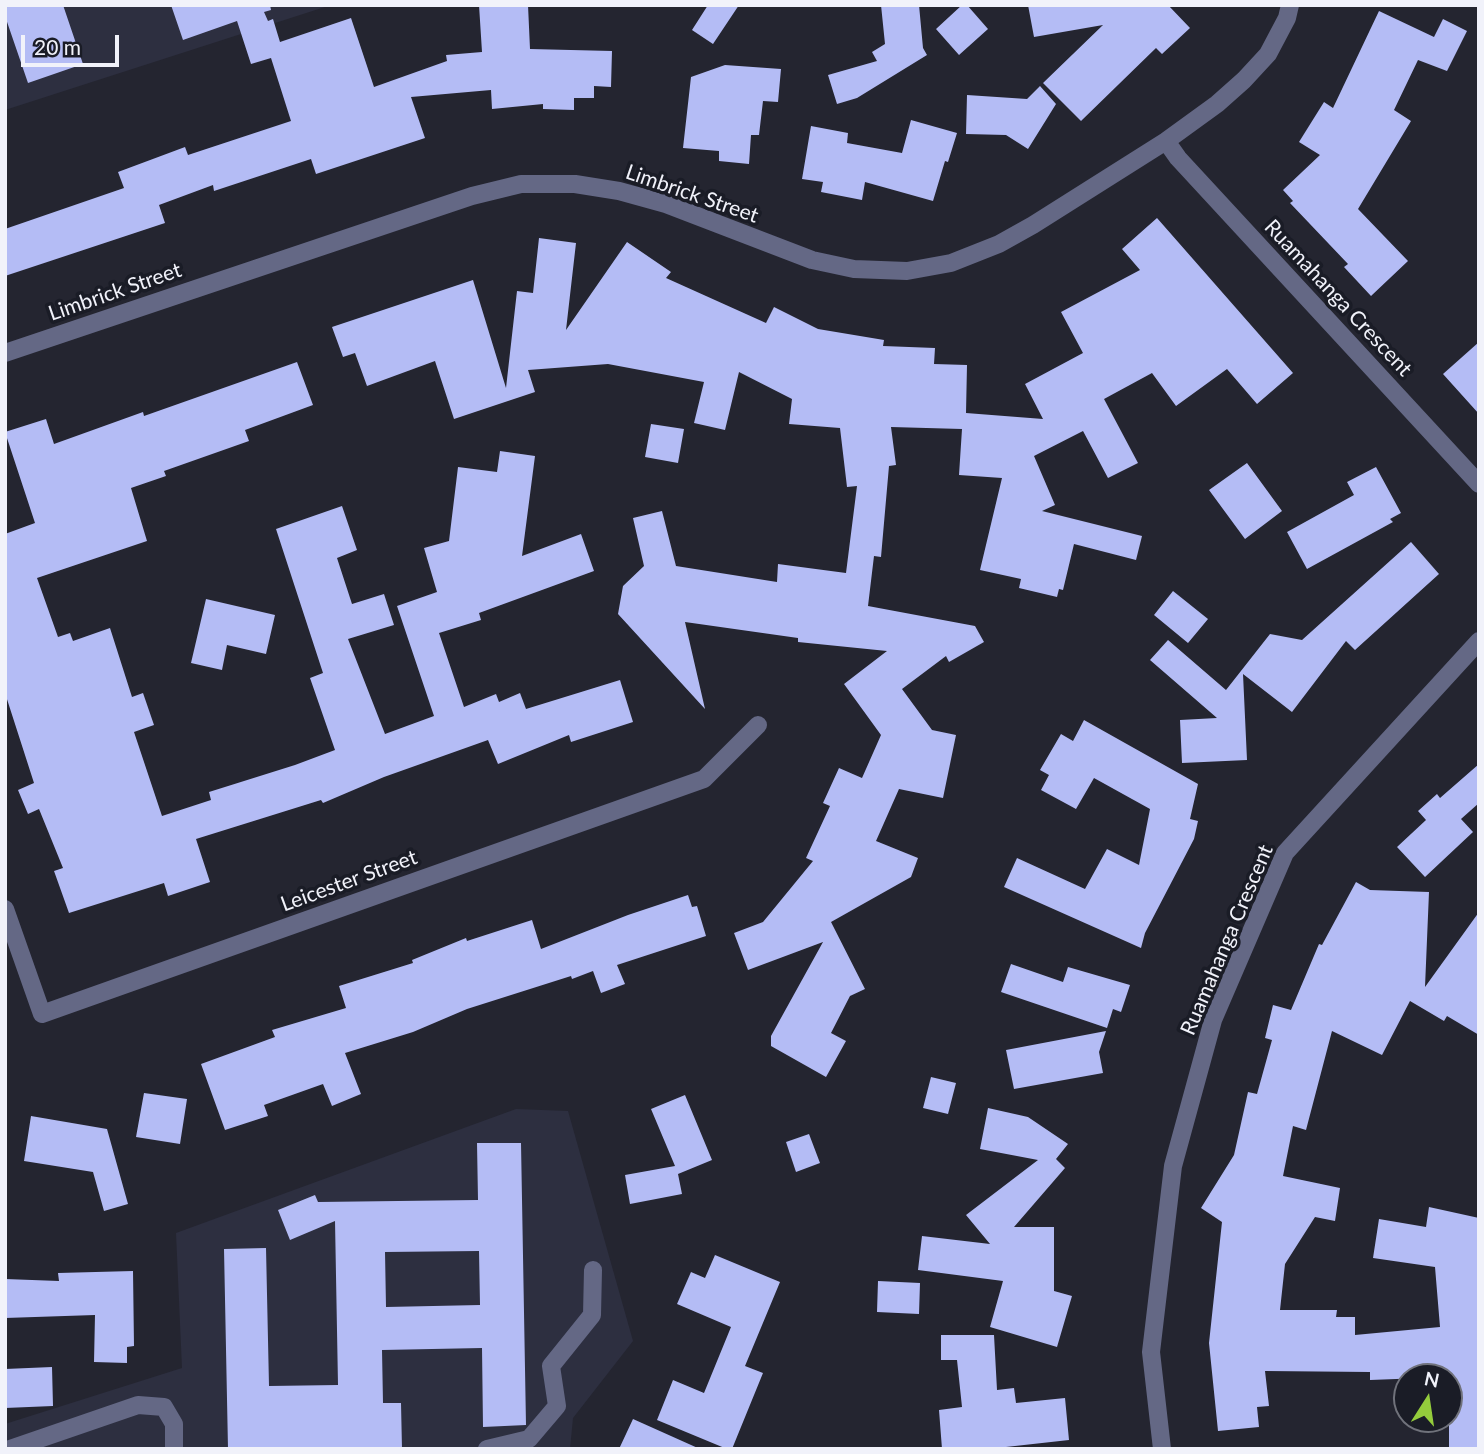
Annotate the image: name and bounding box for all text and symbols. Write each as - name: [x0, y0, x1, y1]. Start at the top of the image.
- scale bar: [24, 21, 122, 65]
- text: 20 m: [34, 34, 81, 59]
- street label: Limbrick Street: [622, 159, 762, 229]
- street label: Ruamahanga Crescent: [1259, 215, 1417, 381]
- street label: Limbrick Street: [45, 257, 185, 327]
- street label: Ruamahanga Crescent: [1175, 841, 1279, 1039]
- street label: Leicester Street: [277, 845, 421, 917]
- north arrow: [1393, 1363, 1463, 1433]
- text: N: [1422, 1366, 1442, 1392]

